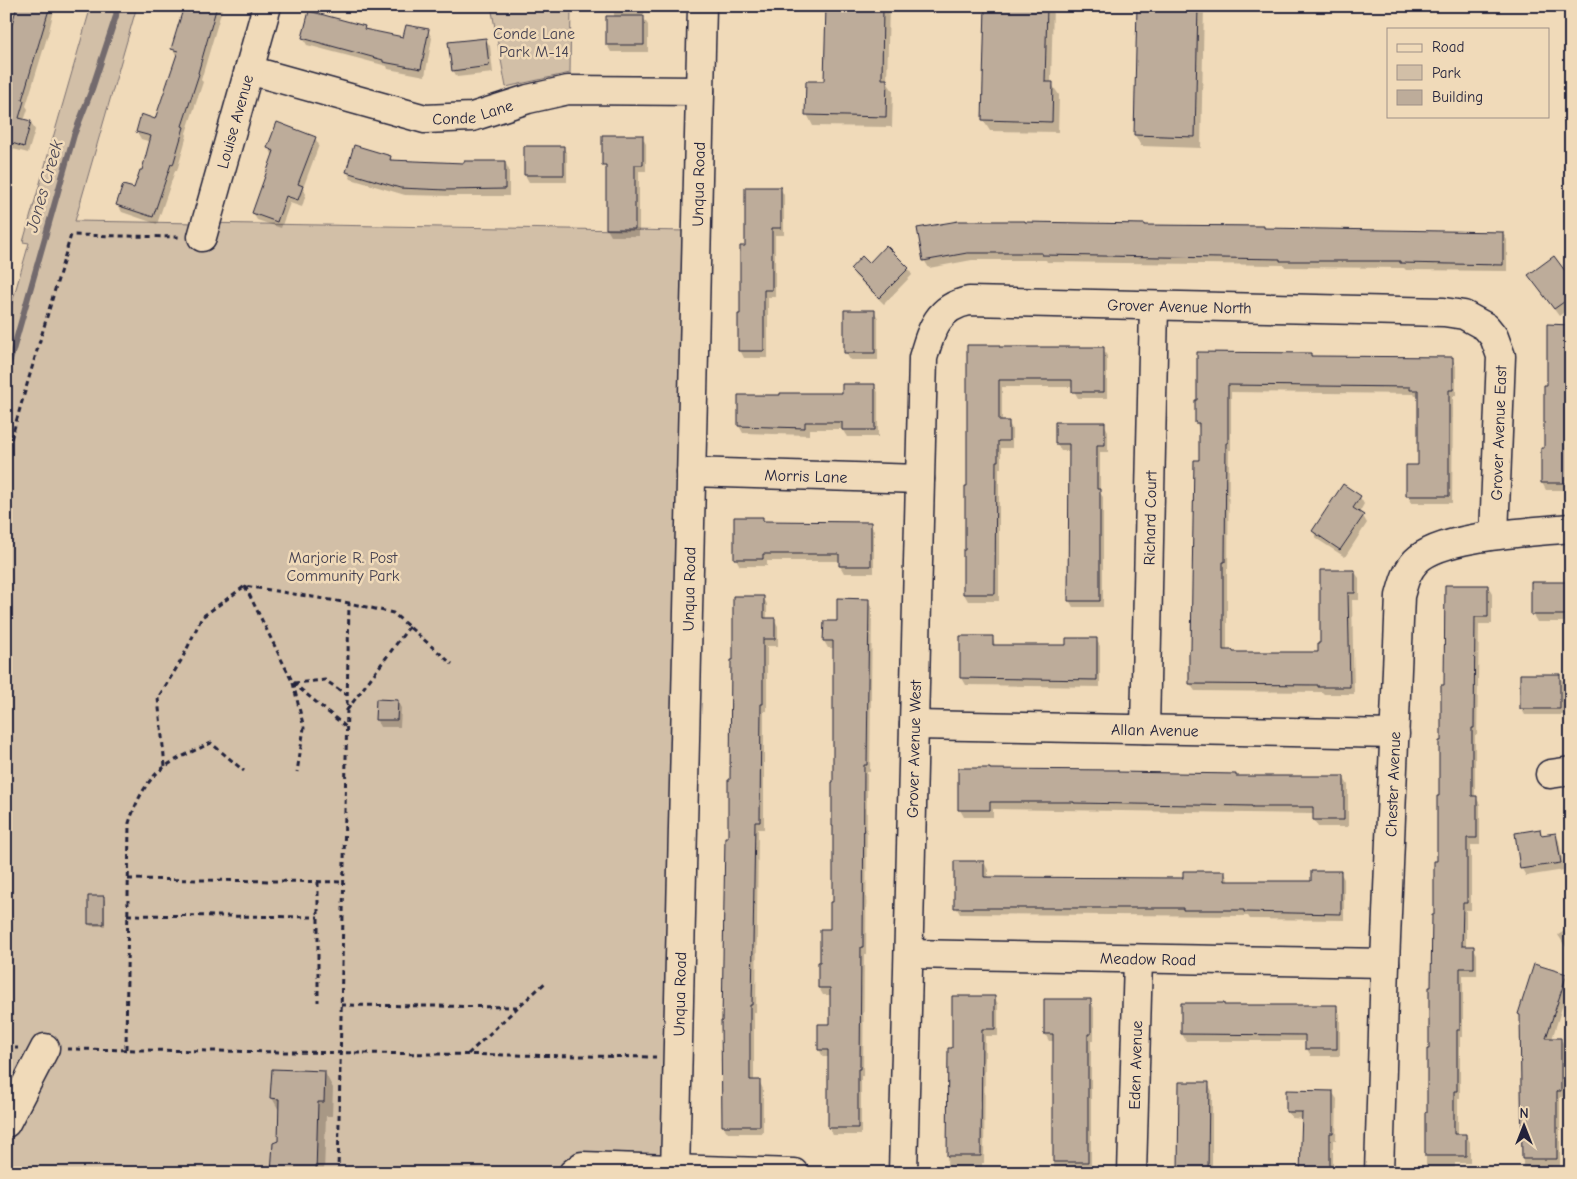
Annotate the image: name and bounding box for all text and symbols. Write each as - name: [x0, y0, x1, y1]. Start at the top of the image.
- park label: Conde Lane Park M-14: [493, 25, 575, 61]
- legend: [1387, 28, 1550, 118]
- text: Road: [1432, 38, 1464, 56]
- text: Park: [1432, 64, 1461, 82]
- street label: Louise Avenue: [214, 73, 257, 171]
- text: Building: [1432, 88, 1483, 106]
- street label: Conde Lane: [432, 96, 515, 129]
- water label: Jones Creek: [21, 137, 68, 236]
- street label: Unqua Road: [689, 142, 709, 227]
- street label: Grover Avenue North: [1107, 296, 1252, 318]
- street label: Grover Avenue East: [1488, 365, 1510, 501]
- street label: Morris Lane: [764, 466, 848, 487]
- street label: Richard Court: [1140, 470, 1161, 566]
- street label: Unqua Road: [680, 547, 699, 632]
- park label: Marjorie R. Post Community Park: [286, 549, 400, 585]
- street label: Grover Avenue West: [904, 679, 925, 818]
- street label: Allan Avenue: [1111, 721, 1199, 740]
- street label: Chester Avenue: [1382, 731, 1404, 837]
- street label: Meadow Road: [1100, 950, 1196, 969]
- street label: Unqua Road: [670, 952, 690, 1037]
- street label: Eden Avenue: [1126, 1020, 1146, 1110]
- north arrow: [1500, 1102, 1550, 1152]
- text: N: [1519, 1105, 1529, 1122]

